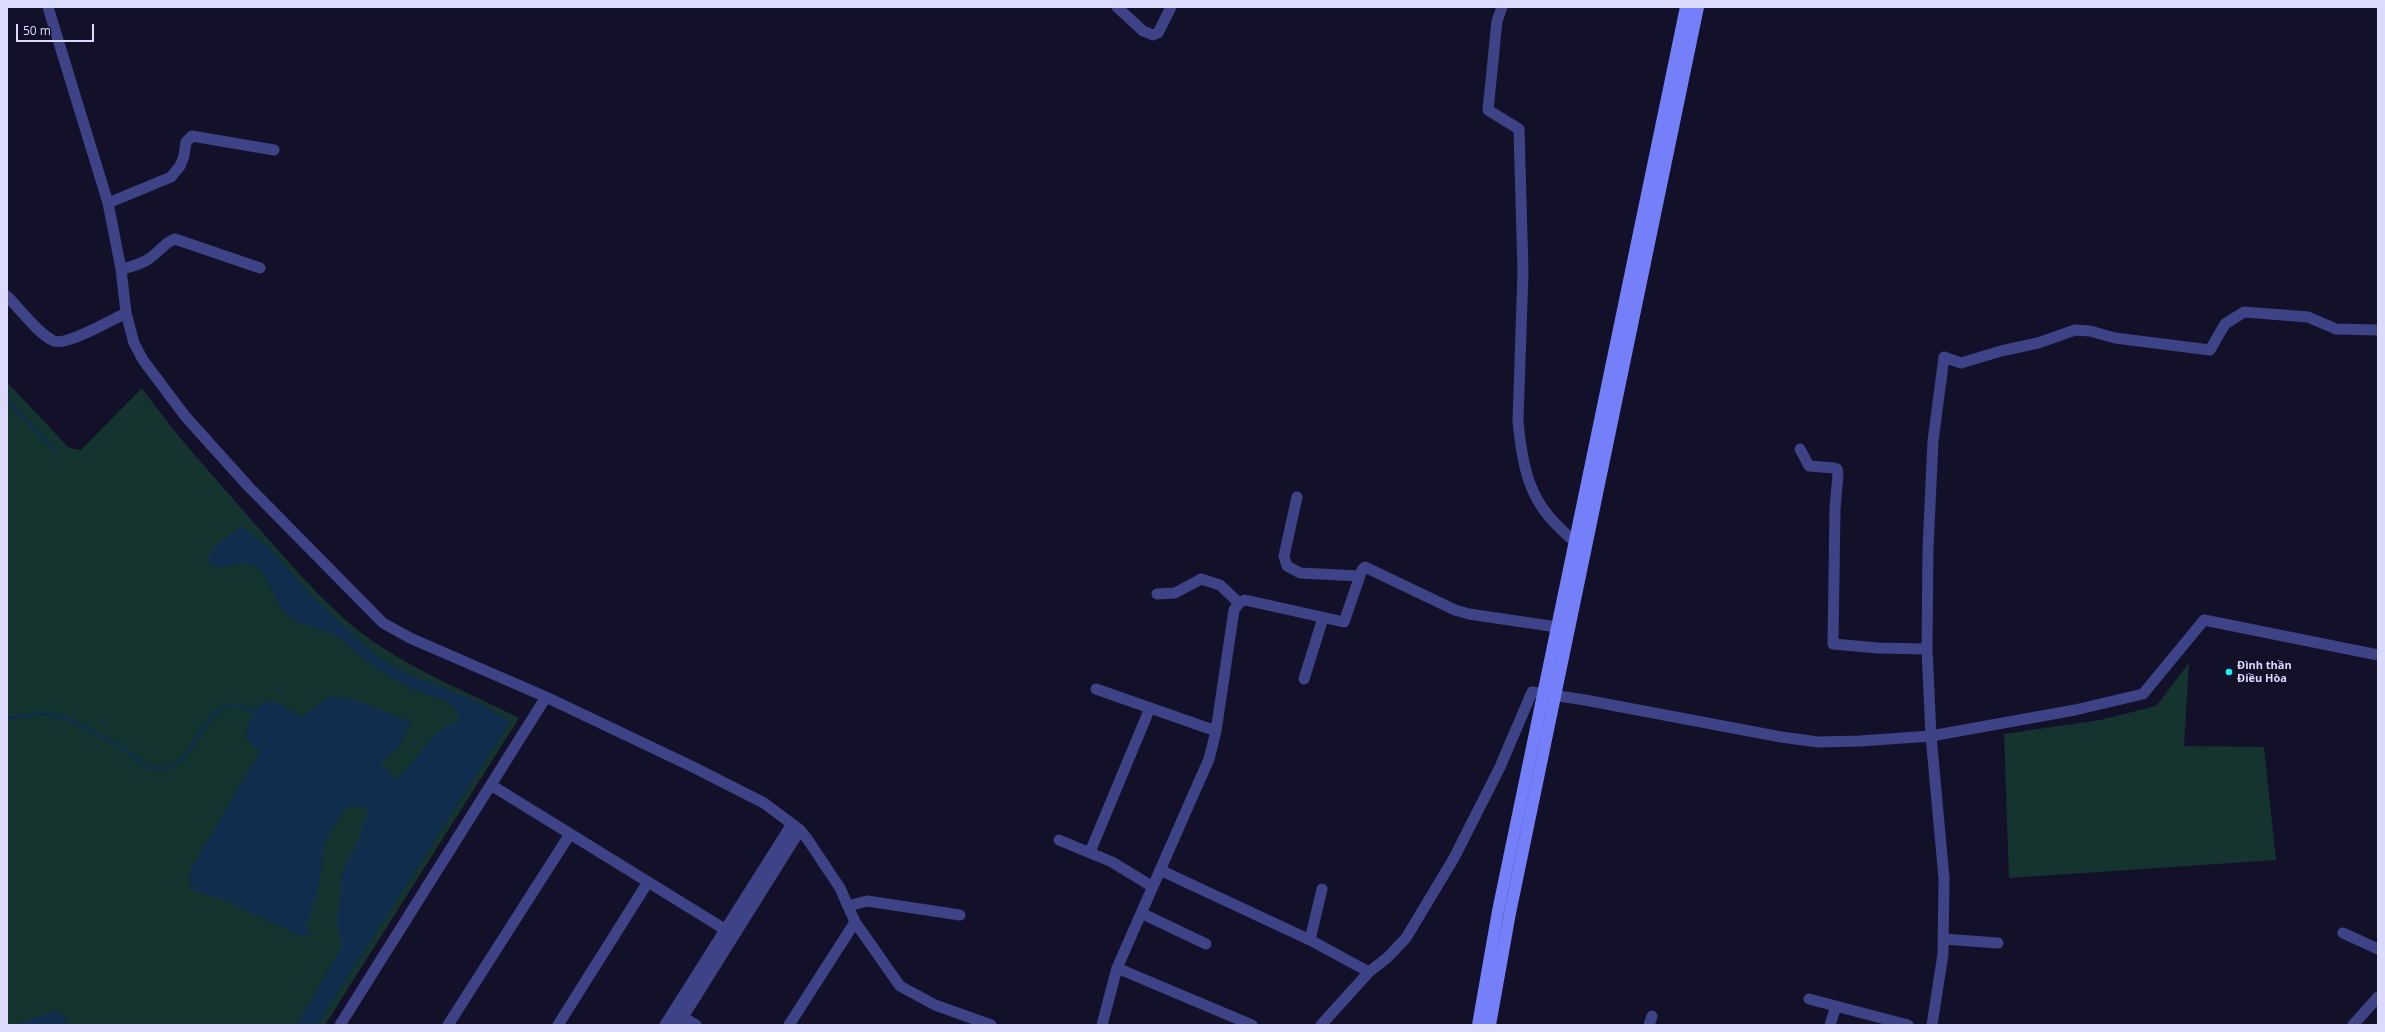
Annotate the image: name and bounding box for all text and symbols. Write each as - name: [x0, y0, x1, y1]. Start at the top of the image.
- scale bar: [18, 16, 96, 42]
- text: 50 m: [23, 22, 51, 39]
- place label: Đình thần Điều Hòa: [2237, 659, 2292, 685]
- marker: Đình thần Điều Hòa: [2224, 667, 2234, 677]

